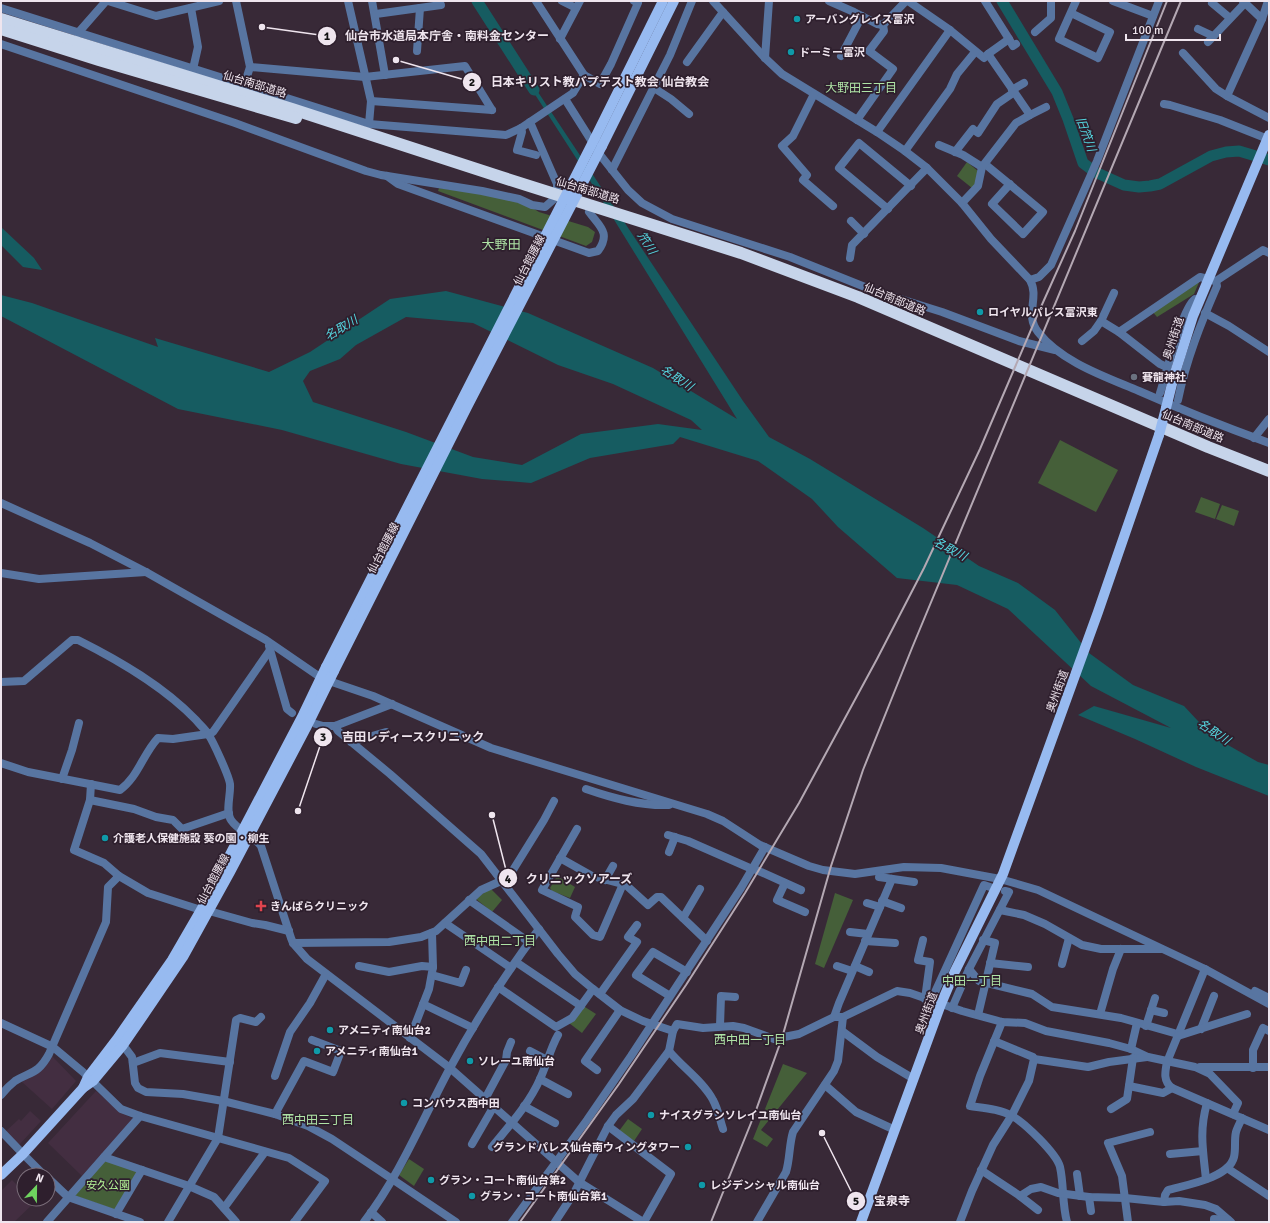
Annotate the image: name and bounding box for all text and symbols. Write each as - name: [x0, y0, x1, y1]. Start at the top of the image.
- place label: アーバングレイス富沢: [805, 13, 914, 26]
- marker: アーバングレイス富沢: [792, 14, 802, 24]
- scale bar: [1126, 16, 1220, 42]
- text: 100 m: [1132, 23, 1164, 38]
- callout: 仙台市水道局本庁舎・南料金センター: [317, 24, 557, 48]
- text: 1: [324, 29, 331, 44]
- text: 仙台市水道局本庁舎・南料金センター: [345, 29, 549, 44]
- place label: ドーミー富沢: [799, 46, 865, 59]
- marker: ドーミー富沢: [786, 47, 796, 57]
- street label: 仙台南部道路: [221, 69, 288, 100]
- callout: 日本キリスト教バプテスト教会 仙台教会: [462, 70, 717, 94]
- text: 2: [469, 75, 475, 90]
- text: 日本キリスト教バプテスト教会 仙台教会: [491, 75, 709, 90]
- district label: 大野田三丁目: [825, 81, 897, 96]
- water label: 旧笊川: [1072, 115, 1099, 156]
- street label: 仙台南部道路: [554, 175, 621, 206]
- water label: 笊川: [634, 229, 660, 259]
- street label: 仙台館腰線: [511, 233, 548, 288]
- district label: 大野田: [481, 237, 521, 253]
- street label: 仙台南部道路: [862, 281, 928, 318]
- place label: ロイヤルパレス富沢東: [988, 306, 1098, 319]
- marker: ロイヤルパレス富沢東: [975, 307, 985, 317]
- water label: 名取川: [322, 312, 362, 344]
- street label: 奥州街道: [1160, 315, 1186, 361]
- water label: 名取川: [658, 362, 698, 396]
- place label: 賽龍神社: [1142, 371, 1186, 384]
- marker: 賽龍神社: [1129, 372, 1139, 382]
- street label: 仙台南部道路: [1160, 408, 1226, 445]
- street label: 仙台館腰線: [365, 521, 402, 576]
- water label: 名取川: [930, 534, 971, 565]
- street label: 奥州街道: [1044, 668, 1071, 714]
- water label: 名取川: [1195, 716, 1235, 750]
- callout: 吉田レディースクリニック: [313, 725, 493, 749]
- text: 3: [320, 730, 326, 745]
- text: 吉田レディースクリニック: [342, 730, 484, 745]
- place label: 介護老人保健施設 葵の園・柳生: [113, 832, 269, 845]
- marker: 介護老人保健施設 葵の園・柳生: [100, 833, 110, 843]
- street label: 仙台館腰線: [195, 852, 232, 907]
- callout: クリニックソアーズ: [498, 866, 641, 890]
- text: 4: [505, 872, 512, 887]
- text: クリニックソアーズ: [526, 872, 632, 887]
- marker: きんぱらクリニック: [255, 900, 267, 912]
- place label: きんぱらクリニック: [270, 900, 369, 913]
- district label: 西中田二丁目: [464, 934, 536, 949]
- district label: 中田一丁目: [942, 974, 1002, 989]
- street label: 奥州街道: [913, 990, 940, 1036]
- place label: アメニティ南仙台2: [338, 1024, 431, 1037]
- marker: アメニティ南仙台2: [325, 1025, 335, 1035]
- district label: 西中田一丁目: [714, 1033, 786, 1048]
- place label: アメニティ南仙台1: [325, 1045, 418, 1058]
- marker: アメニティ南仙台1: [312, 1046, 322, 1056]
- place label: ソレーユ南仙台: [478, 1055, 555, 1068]
- marker: ソレーユ南仙台: [465, 1056, 475, 1066]
- place label: コンバウス西中田: [412, 1097, 500, 1110]
- marker: コンバウス西中田: [399, 1098, 409, 1108]
- place label: ナイスグランソレイユ南仙台: [659, 1109, 801, 1122]
- marker: ナイスグランソレイユ南仙台: [646, 1110, 656, 1120]
- district label: 西中田三丁目: [282, 1113, 354, 1128]
- place label: グランドパレス仙台南ウィングタワー: [493, 1141, 680, 1154]
- marker: グランドパレス仙台南ウィングタワー: [683, 1142, 693, 1152]
- north arrow: [16, 1167, 56, 1207]
- text: N: [34, 1171, 46, 1186]
- place label: グラン・コート南仙台第2: [439, 1174, 566, 1187]
- marker: グラン・コート南仙台第2: [426, 1175, 436, 1185]
- park label: 安久公園: [86, 1179, 130, 1192]
- place label: レジデンシャル南仙台: [710, 1179, 820, 1192]
- marker: レジデンシャル南仙台: [697, 1180, 707, 1190]
- callout: 宝泉寺: [846, 1189, 918, 1213]
- place label: グラン・コート南仙台第1: [480, 1190, 607, 1203]
- marker: グラン・コート南仙台第1: [467, 1191, 477, 1201]
- text: 5: [853, 1194, 859, 1209]
- text: 宝泉寺: [874, 1194, 910, 1209]

